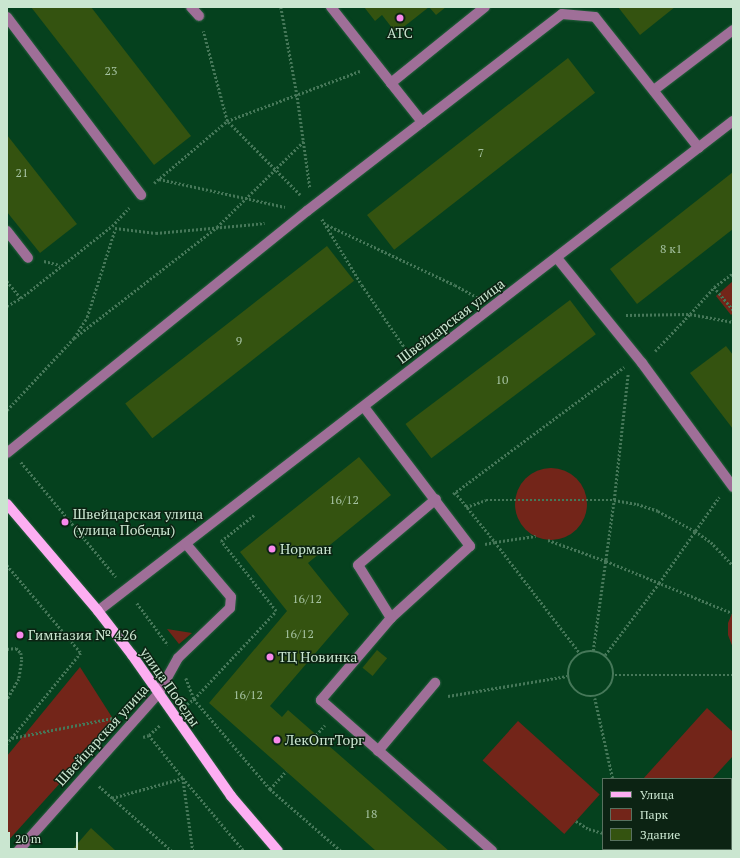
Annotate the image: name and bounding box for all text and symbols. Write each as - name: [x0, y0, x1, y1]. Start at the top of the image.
- marker: АТС: [395, 13, 405, 23]
- place label: АТС: [387, 25, 413, 41]
- house number: 23: [105, 64, 117, 78]
- house number: 7: [478, 146, 484, 160]
- house number: 21: [16, 166, 28, 180]
- house number: 8 к1: [660, 242, 682, 256]
- street label: Швейцарская улица: [394, 275, 508, 367]
- house number: 9: [236, 334, 242, 348]
- house number: 10: [496, 373, 508, 387]
- house number: 16/12: [329, 493, 359, 507]
- place label: Швейцарская улица (улица Победы): [73, 506, 203, 538]
- marker: Швейцарская улица (улица Победы): [60, 517, 70, 527]
- place label: Норман: [280, 541, 332, 557]
- marker: Норман: [267, 544, 277, 554]
- house number: 16/12: [292, 592, 322, 606]
- place label: Гимназия № 426: [28, 627, 137, 643]
- house number: 16/12: [284, 627, 314, 641]
- marker: Гимназия № 426: [15, 630, 25, 640]
- street label: улица Победы: [137, 644, 203, 730]
- place label: ТЦ Новинка: [278, 649, 357, 665]
- marker: ТЦ Новинка: [265, 652, 275, 662]
- street label: Швейцарская улица: [52, 681, 152, 789]
- house number: 16/12: [233, 688, 263, 702]
- place label: ЛекОптТорг: [285, 732, 364, 748]
- marker: ЛекОптТорг: [272, 735, 282, 745]
- legend: [602, 778, 732, 850]
- text: Улица: [640, 787, 674, 802]
- house number: 18: [365, 807, 377, 821]
- text: Парк: [640, 807, 668, 822]
- scale bar: [10, 824, 80, 850]
- text: Здание: [640, 827, 680, 842]
- text: 20 m: [15, 831, 41, 846]

